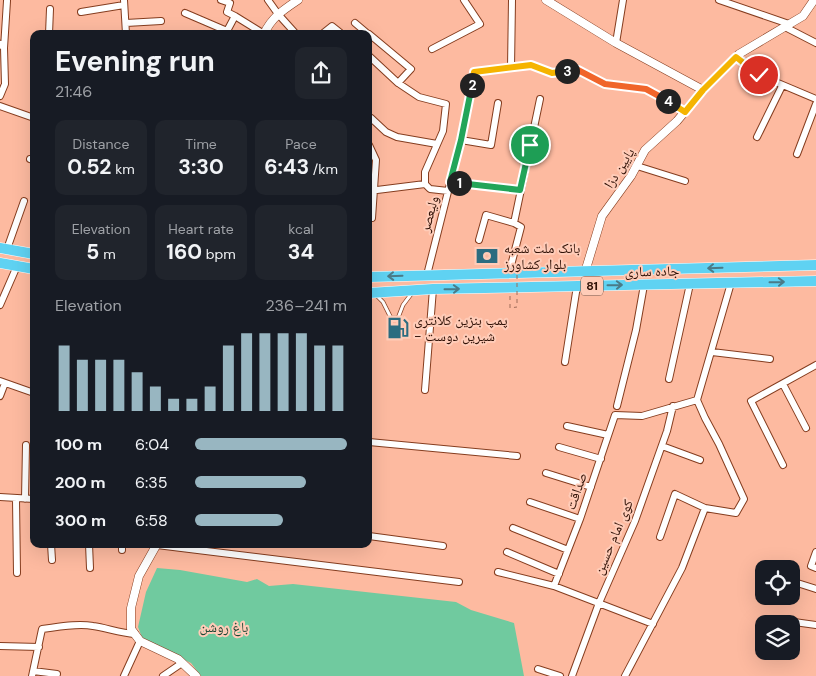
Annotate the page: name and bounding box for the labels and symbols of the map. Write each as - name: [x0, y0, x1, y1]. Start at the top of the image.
- pin: [738, 54, 780, 96]
- pin: 3: [554, 58, 580, 84]
- pin: 2: [460, 72, 484, 98]
- pin: 4: [656, 88, 680, 114]
- pin: [509, 124, 551, 166]
- street label: پایین دزا: [600, 144, 639, 192]
- pin: 1: [446, 170, 472, 196]
- street label: ولیعصر: [415, 194, 442, 235]
- place label: بانک ملت شعبه بلوار کشاورز: [503, 239, 580, 273]
- bank icon: بانک ملت شعبه بلوار کشاورز: [474, 243, 500, 269]
- street label: جاده ساری: [625, 262, 679, 280]
- one-way arrow: [707, 263, 724, 273]
- one-way arrow: [387, 272, 403, 281]
- road number: 81: [581, 276, 603, 296]
- one-way arrow: [769, 277, 785, 287]
- one-way arrow: [607, 281, 623, 290]
- one-way arrow: [444, 284, 460, 294]
- place label: پمپ بنزین کلانتری - شیرین دوست: [414, 311, 508, 345]
- fuel station icon: پمپ بنزین کلانتری - شیرین دوست: [385, 315, 411, 341]
- street label: صداقت: [561, 470, 591, 512]
- street label: کوی امام حسین: [589, 496, 638, 578]
- park label: باغ روشن: [200, 618, 249, 637]

